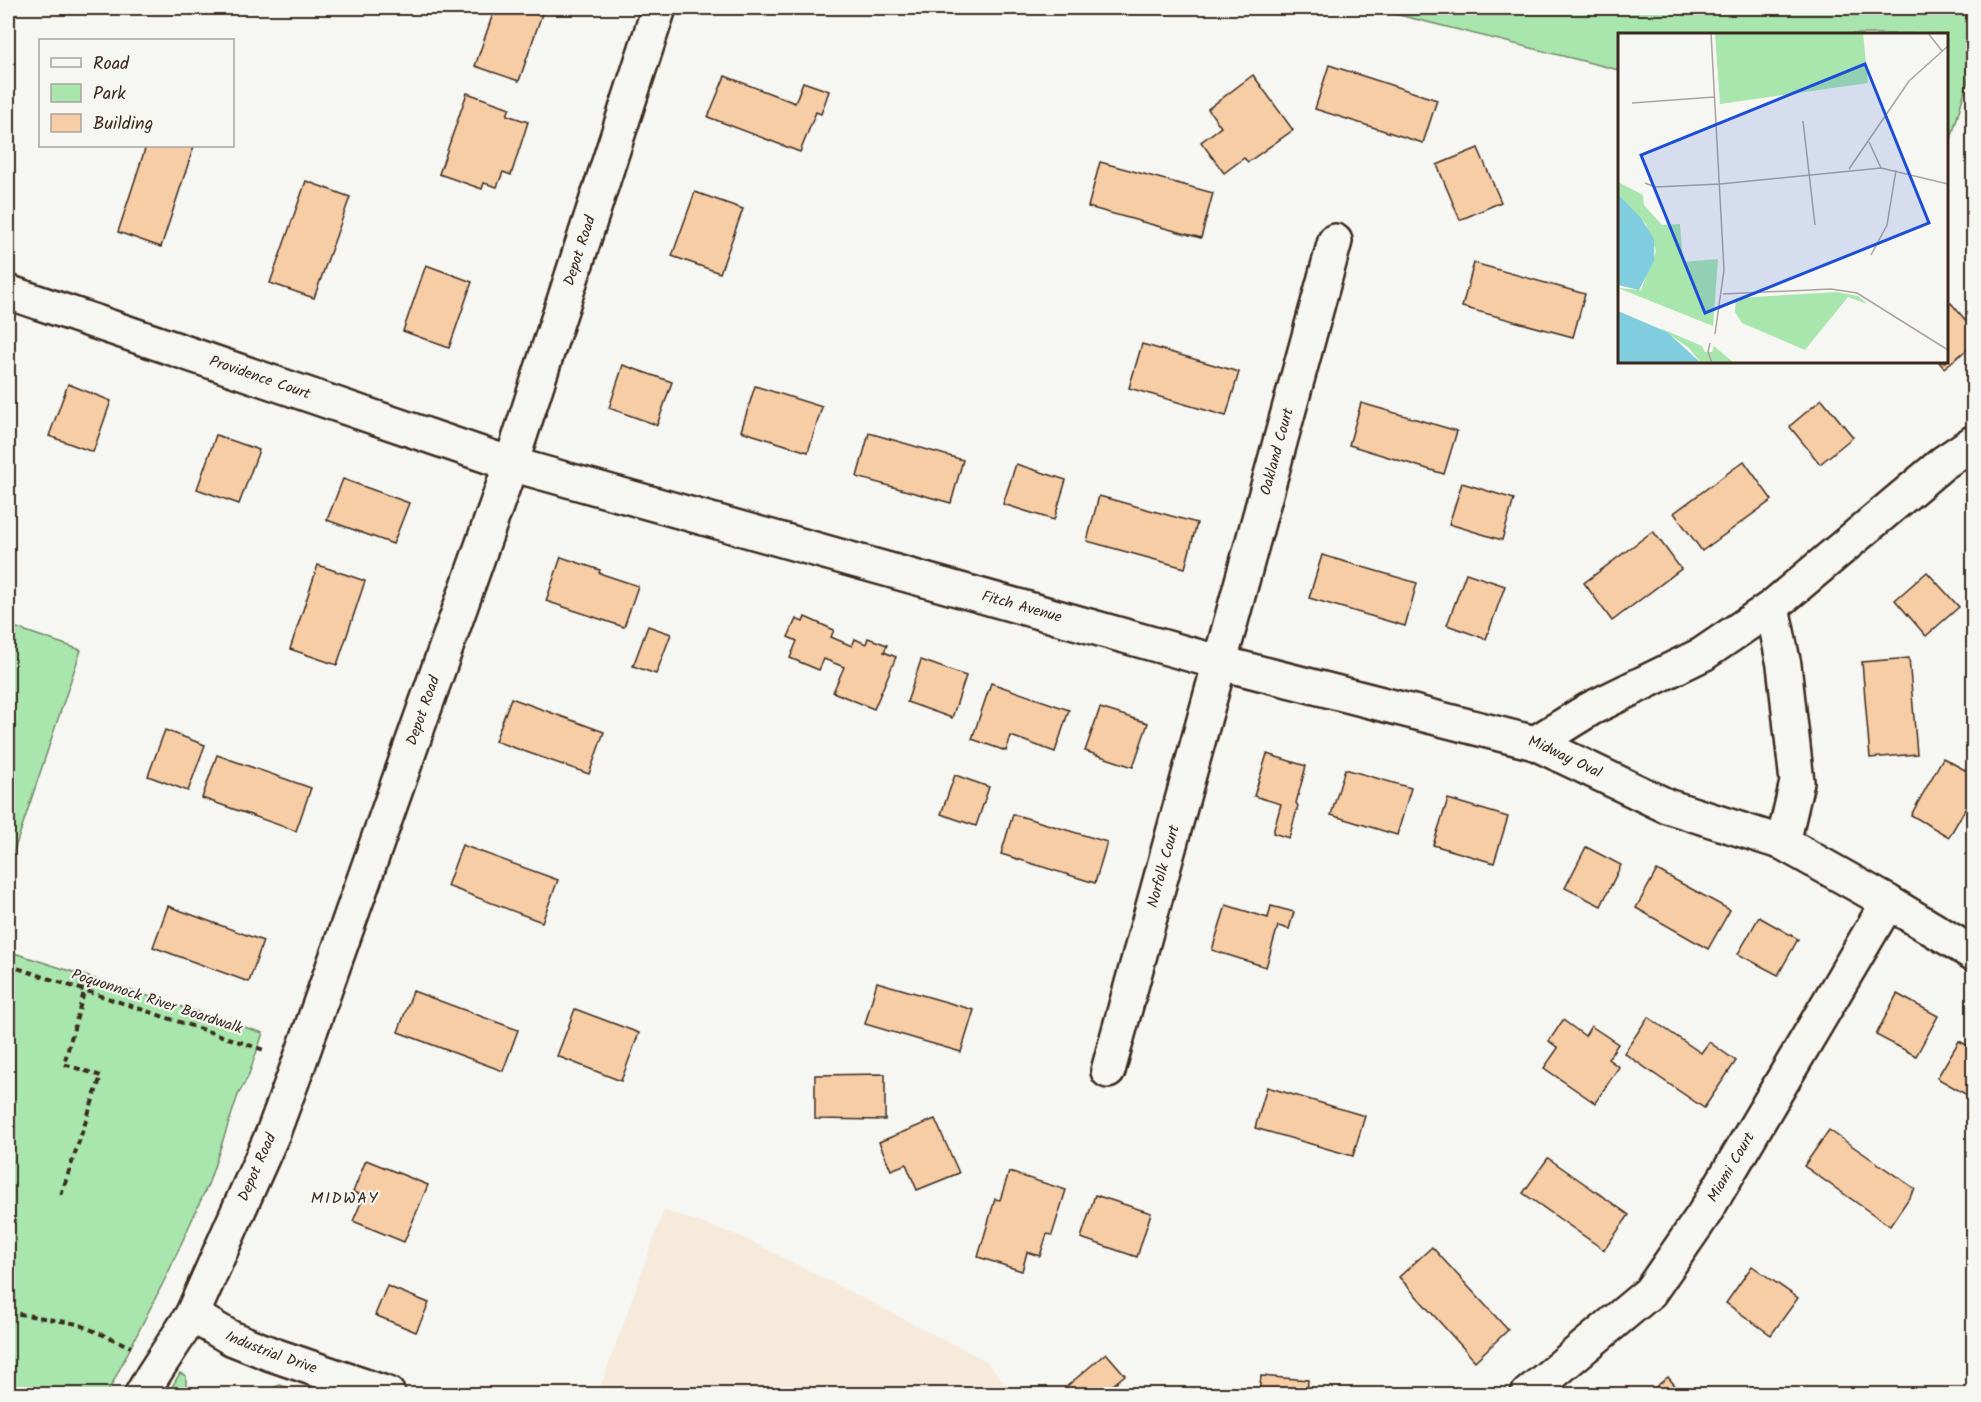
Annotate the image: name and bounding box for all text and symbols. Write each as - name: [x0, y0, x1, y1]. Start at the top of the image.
- inset map: [1618, 33, 1948, 363]
- legend: [39, 39, 234, 147]
- text: Road: [93, 50, 130, 79]
- text: Park: [93, 80, 126, 109]
- text: Building: [93, 110, 153, 139]
- street label: Depot Road: [558, 212, 603, 289]
- street label: Providence Court: [206, 350, 314, 407]
- street label: Oakland Court: [1254, 405, 1301, 498]
- street label: Fitch Avenue: [979, 584, 1065, 630]
- street label: Depot Road: [400, 672, 447, 749]
- street label: Midway Oval: [1526, 730, 1606, 785]
- street label: Norfolk Court: [1141, 822, 1187, 911]
- street label: Poquonnock River Boardwalk: [68, 963, 247, 1041]
- street label: Miami Court: [1701, 1128, 1762, 1207]
- street label: Depot Road: [232, 1129, 284, 1205]
- district label: MIDWAY: [311, 1186, 379, 1211]
- street label: Industrial Drive: [220, 1325, 320, 1381]

